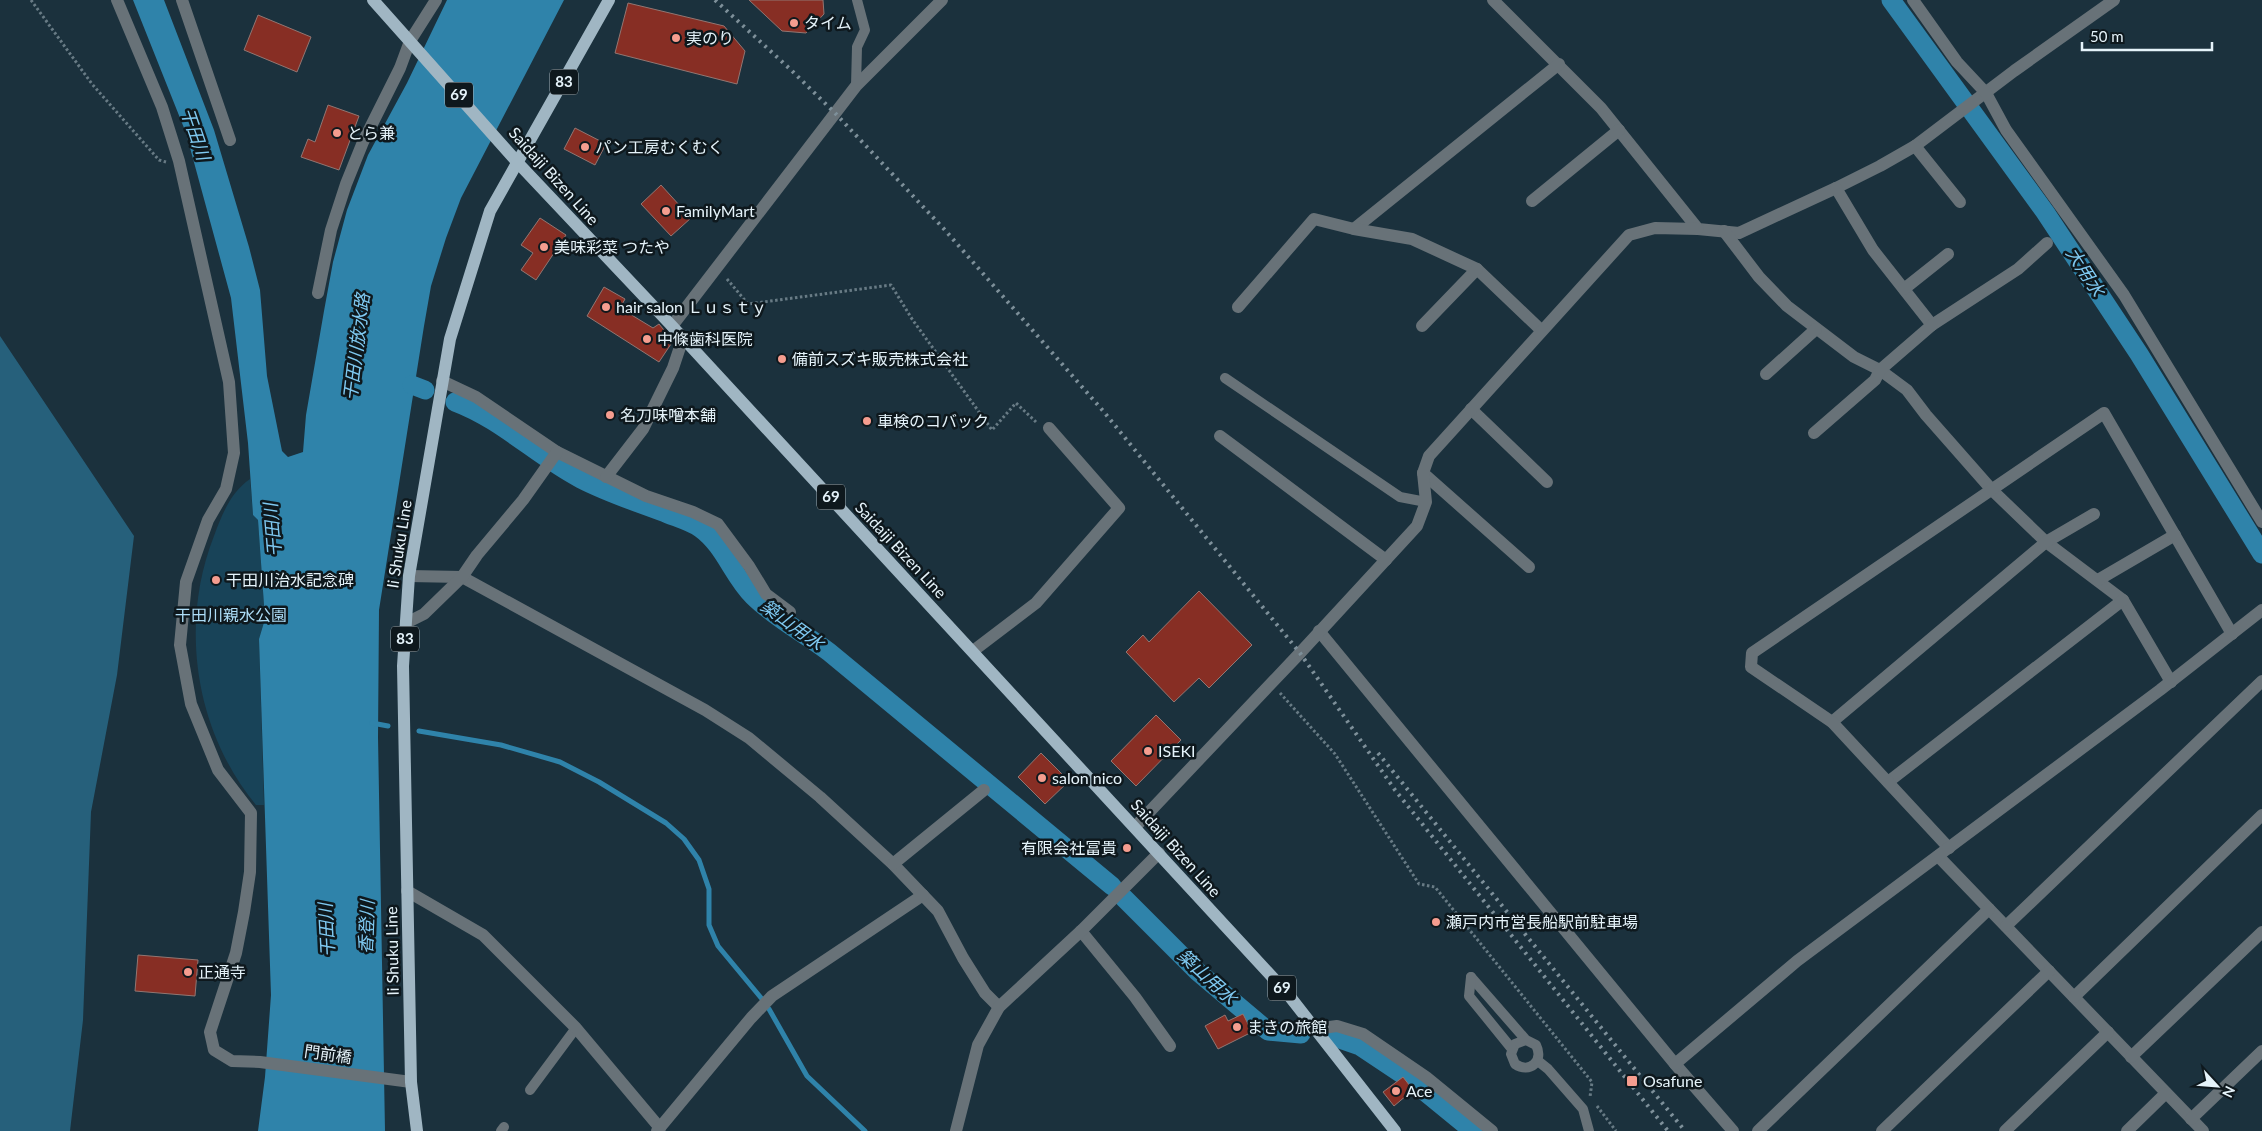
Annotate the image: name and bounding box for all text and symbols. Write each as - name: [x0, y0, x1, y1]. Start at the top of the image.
- place label: タイム: [804, 13, 852, 32]
- marker: タイム: [788, 17, 800, 29]
- scale bar: [2082, 20, 2212, 52]
- text: 50 m: [2090, 27, 2124, 45]
- place label: 実のり: [686, 28, 734, 47]
- marker: 実のり: [670, 32, 682, 44]
- road number: 83: [550, 70, 578, 94]
- road number: 69: [445, 82, 473, 108]
- water label: 干田川: [177, 105, 216, 165]
- place label: とら兼: [347, 123, 395, 142]
- street label: Saidaiji Bizen Line: [506, 123, 603, 228]
- marker: とら兼: [331, 127, 343, 139]
- place label: パン工房むくむく: [595, 137, 724, 156]
- marker: パン工房むくむく: [579, 141, 591, 153]
- place label: FamilyMart: [676, 201, 755, 220]
- marker: FamilyMart: [660, 205, 672, 217]
- place label: 美味彩菜 つたや: [554, 237, 670, 256]
- marker: 美味彩菜 つたや: [538, 241, 550, 253]
- water label: 大用水: [2062, 243, 2111, 302]
- water label: 干田川放水路: [339, 290, 374, 402]
- place label: hair salon Ｌｕｓｔｙ: [616, 297, 767, 317]
- marker: hair salon Ｌｕｓｔｙ: [600, 301, 612, 313]
- place label: 中條歯科医院: [657, 329, 753, 348]
- marker: 中條歯科医院: [641, 333, 653, 345]
- place label: 備前スズキ販売株式会社: [792, 349, 968, 368]
- marker: 備前スズキ販売株式会社: [776, 353, 788, 365]
- place label: 名刀味噌本舗: [620, 405, 716, 424]
- marker: 名刀味噌本舗: [604, 409, 616, 421]
- place label: 車検のコバック: [877, 411, 989, 430]
- marker: 車検のコバック: [861, 415, 873, 427]
- road number: 69: [817, 484, 845, 510]
- street label: Ii Shuku Line: [382, 498, 415, 589]
- street label: Saidaiji Bizen Line: [852, 498, 951, 602]
- water label: 干田川: [259, 500, 285, 558]
- place label: 干田川治水記念碑: [226, 570, 354, 589]
- marker: 干田川治水記念碑: [210, 574, 222, 586]
- water label: 築山用水: [757, 594, 830, 655]
- park label: 干田川親水公園: [175, 605, 287, 624]
- road number: 83: [391, 626, 419, 652]
- place label: ISEKI: [1158, 741, 1195, 760]
- marker: ISEKI: [1142, 745, 1154, 757]
- place label: salon nico: [1052, 768, 1122, 787]
- marker: salon nico: [1036, 772, 1048, 784]
- street label: Saidaiji Bizen Line: [1128, 795, 1225, 900]
- place label: 有限会社冨貴: [1021, 838, 1117, 857]
- marker: 有限会社冨貴: [1121, 842, 1133, 854]
- water label: 香登川: [354, 898, 378, 954]
- water label: 干田川: [313, 901, 338, 958]
- street label: Ii Shuku Line: [381, 906, 402, 996]
- place label: 瀬戸内市営長船駅前駐車場: [1446, 912, 1638, 931]
- marker: 瀬戸内市営長船駅前駐車場: [1430, 916, 1442, 928]
- water label: 築山用水: [1174, 944, 1243, 1010]
- place label: 正通寺: [198, 962, 246, 981]
- marker: 正通寺: [182, 966, 194, 978]
- road number: 69: [1268, 976, 1296, 1000]
- place label: まきの旅館: [1247, 1017, 1327, 1036]
- marker: まきの旅館: [1231, 1021, 1243, 1033]
- street label: 門前橋: [303, 1041, 353, 1066]
- north arrow: [2192, 1061, 2242, 1111]
- place label: Osafune: [1643, 1071, 1702, 1090]
- marker: Osafune: [1625, 1074, 1639, 1088]
- place label: Ace: [1406, 1081, 1433, 1100]
- text: N: [2219, 1083, 2239, 1100]
- marker: Ace: [1390, 1085, 1402, 1097]

